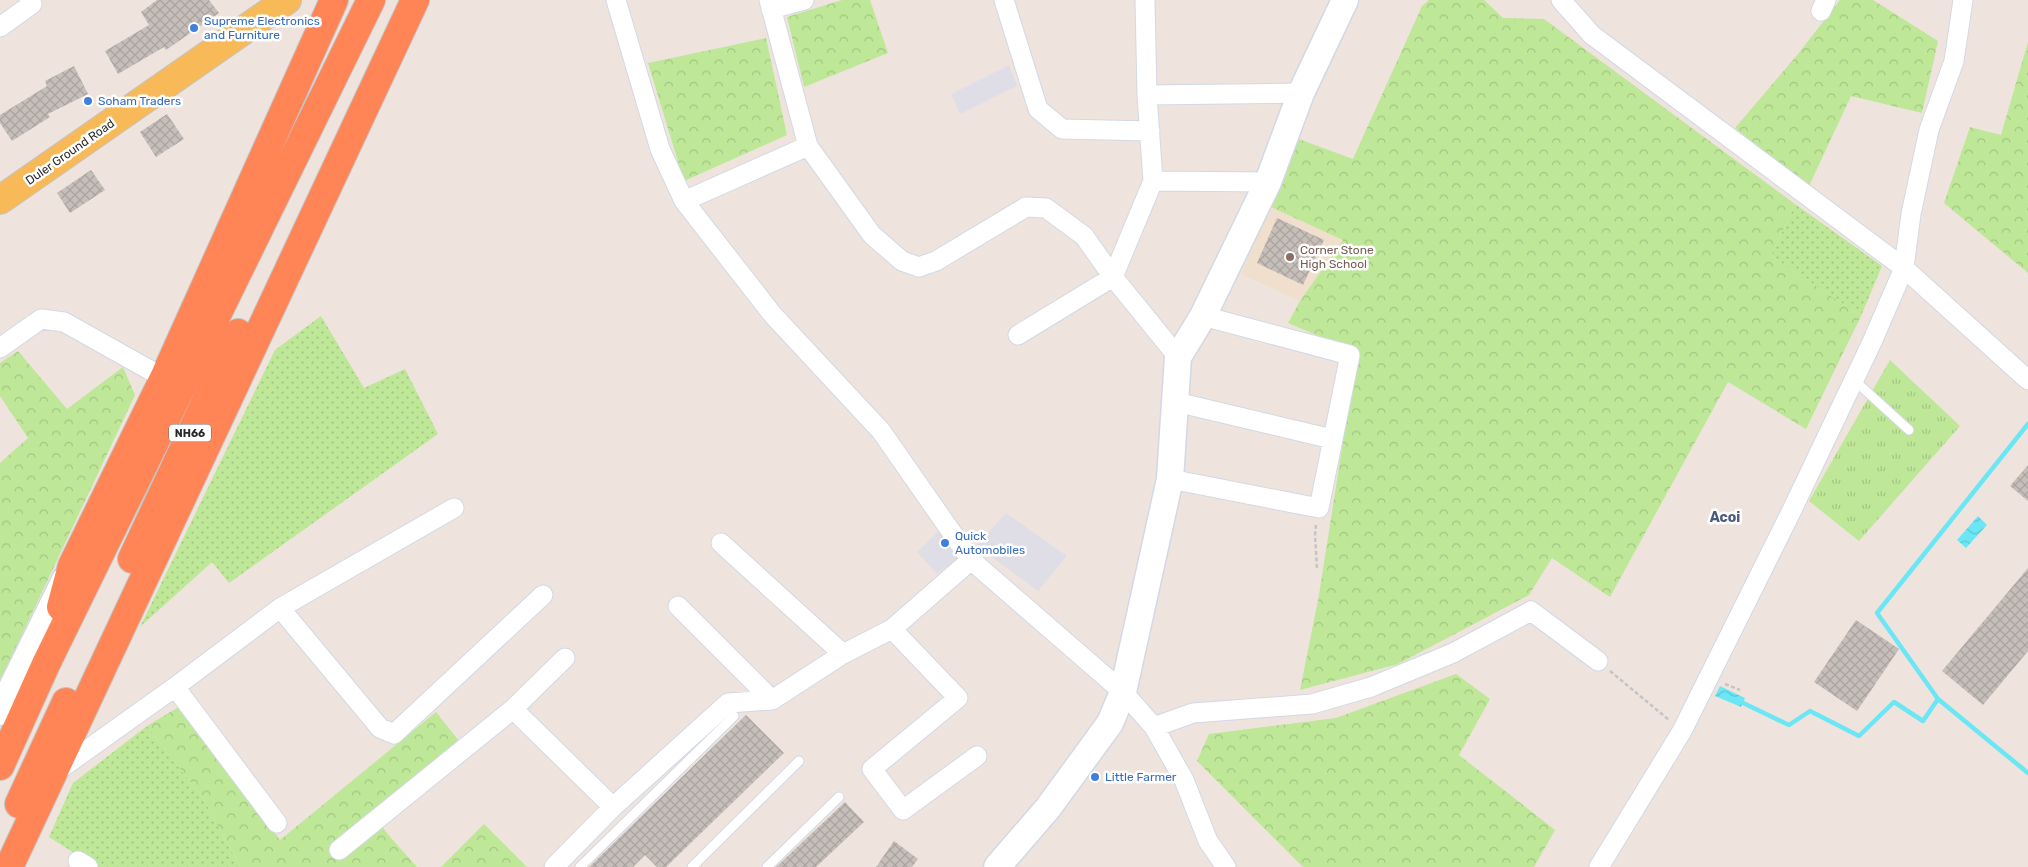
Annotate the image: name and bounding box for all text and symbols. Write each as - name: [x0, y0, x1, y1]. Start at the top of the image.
- place label: Supreme Electronics and Furniture: [204, 14, 320, 42]
- marker: Supreme Electronics and Furniture: [188, 22, 200, 34]
- place label: Soham Traders: [98, 94, 181, 108]
- marker: Soham Traders: [82, 95, 94, 107]
- street label: Duler Ground Road: [23, 116, 117, 188]
- place label: Corner Stone High School: [1300, 243, 1374, 271]
- marker: Corner Stone High School: [1284, 251, 1296, 263]
- road number: NH66: [169, 424, 211, 442]
- district label: Acoi: [1710, 509, 1740, 526]
- place label: Quick Automobiles: [955, 529, 1025, 557]
- marker: Quick Automobiles: [939, 537, 951, 549]
- place label: Little Farmer: [1105, 770, 1177, 784]
- marker: Little Farmer: [1089, 771, 1101, 783]

